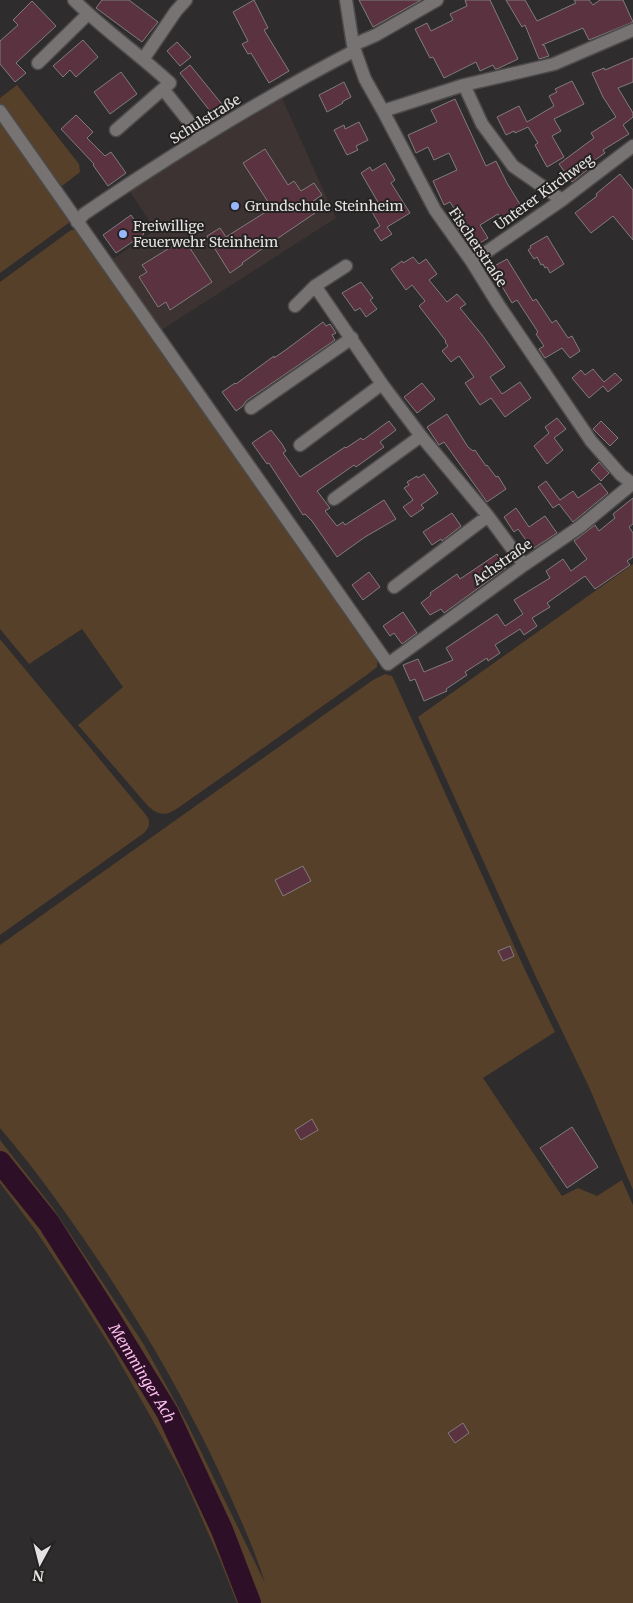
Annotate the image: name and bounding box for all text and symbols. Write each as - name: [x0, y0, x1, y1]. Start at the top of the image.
- street label: Schulstraße: [166, 90, 244, 148]
- street label: Unterer Kirchweg: [491, 150, 598, 234]
- place label: Grundschule Steinheim: [245, 197, 404, 215]
- marker: Grundschule Steinheim: [229, 200, 241, 212]
- street label: Fischerstraße: [445, 204, 511, 290]
- place label: Freiwillige Feuerwehr Steinheim: [133, 217, 278, 251]
- marker: Freiwillige Feuerwehr Steinheim: [117, 228, 129, 240]
- street label: Achstraße: [468, 535, 535, 590]
- water label: Memminger Ach: [105, 1319, 180, 1426]
- north arrow: [15, 1538, 65, 1588]
- text: N: [32, 1566, 45, 1586]

